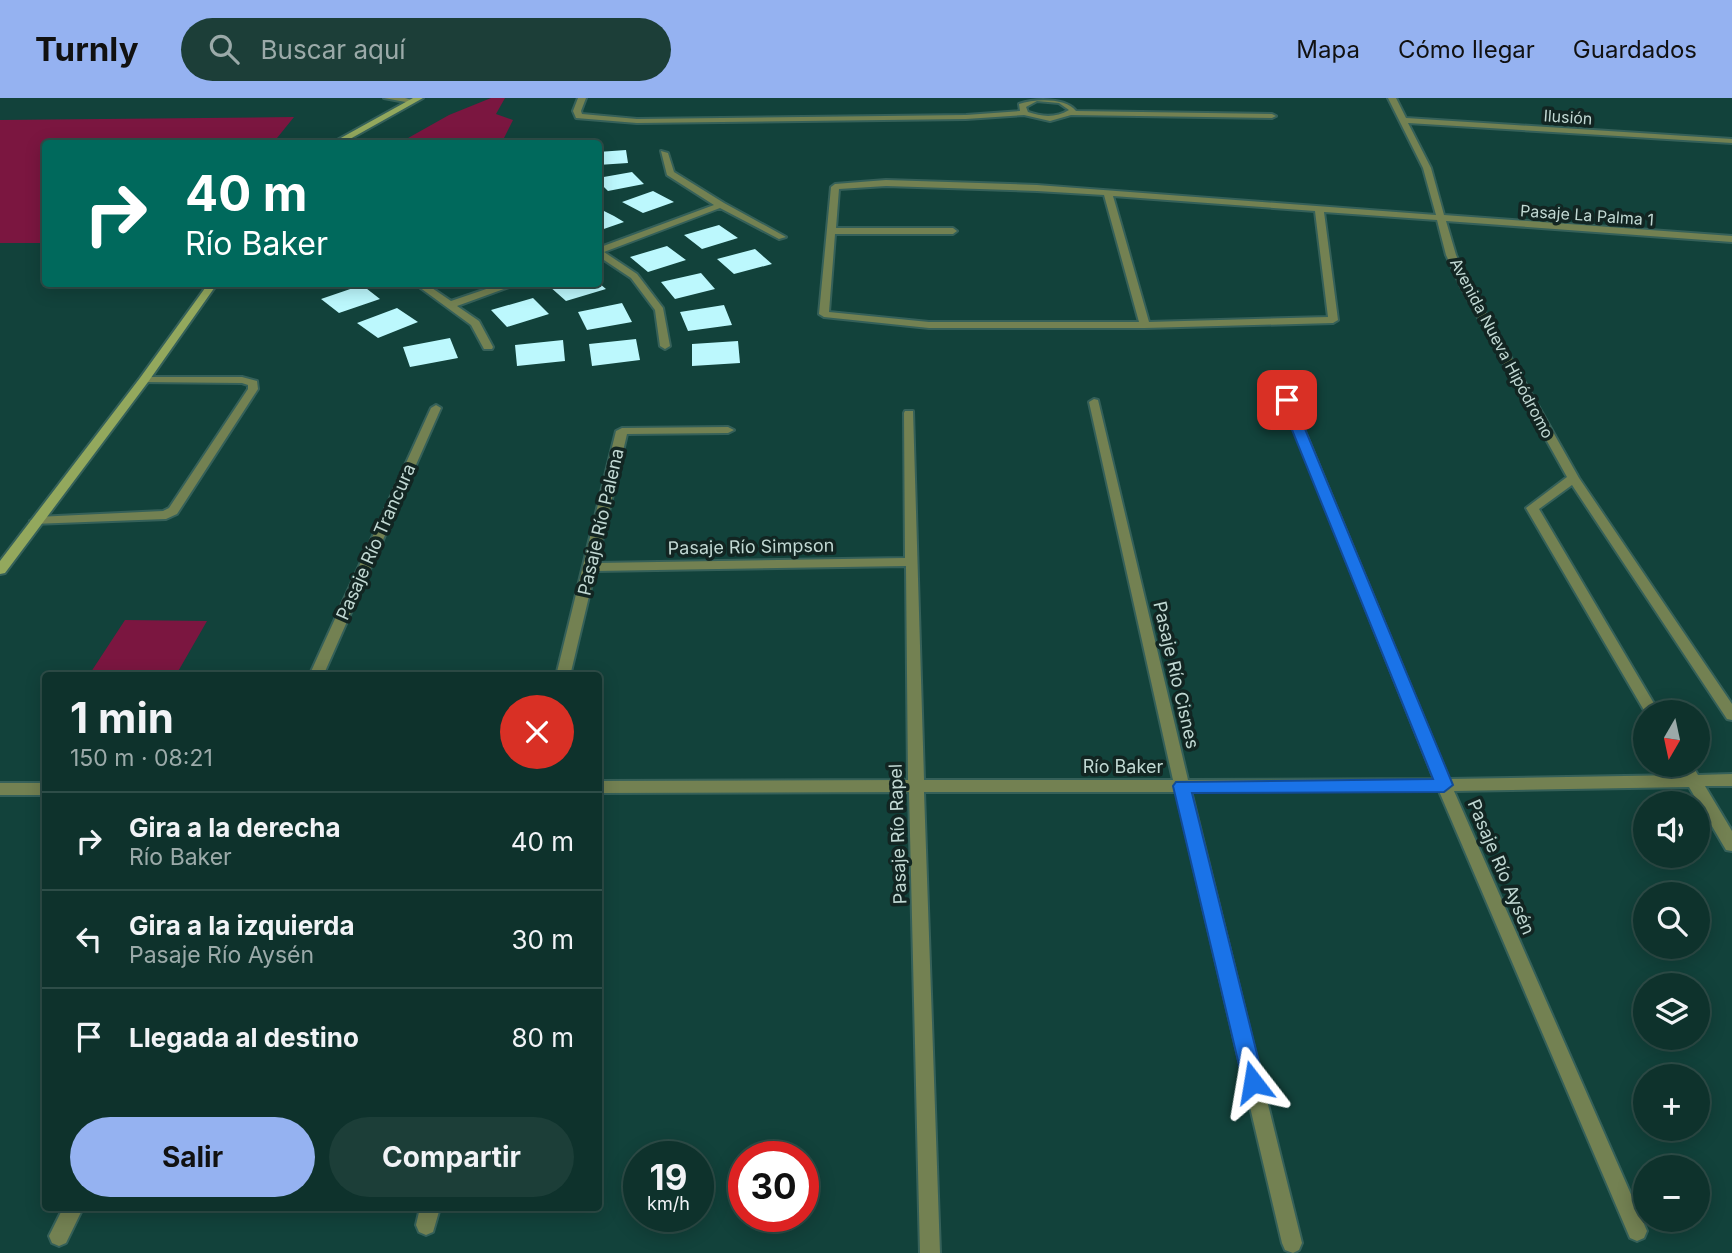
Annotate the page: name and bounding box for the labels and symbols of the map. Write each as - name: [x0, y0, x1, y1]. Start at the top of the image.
- street label: Ilusión: [1543, 105, 1593, 129]
- street label: Pasaje La Palma 1: [1519, 200, 1655, 230]
- street label: Avenida Nueva Hipódromo: [1446, 254, 1558, 442]
- pin: [1257, 370, 1317, 430]
- street label: Pasaje Río Palena: [573, 446, 628, 597]
- street label: Pasaje Río Trancura: [332, 460, 419, 623]
- street label: Pasaje Río Simpson: [668, 535, 834, 558]
- street label: Pasaje Río Cisnes: [1149, 599, 1204, 751]
- north arrow: [1633, 700, 1710, 777]
- street label: Río Baker: [1083, 756, 1163, 777]
- street label: Pasaje Río Rapel: [885, 763, 910, 905]
- street label: Pasaje Río Aysén: [1463, 796, 1539, 938]
- position arrow: [1216, 1045, 1290, 1119]
- speed limit sign: 30: [728, 1141, 819, 1232]

